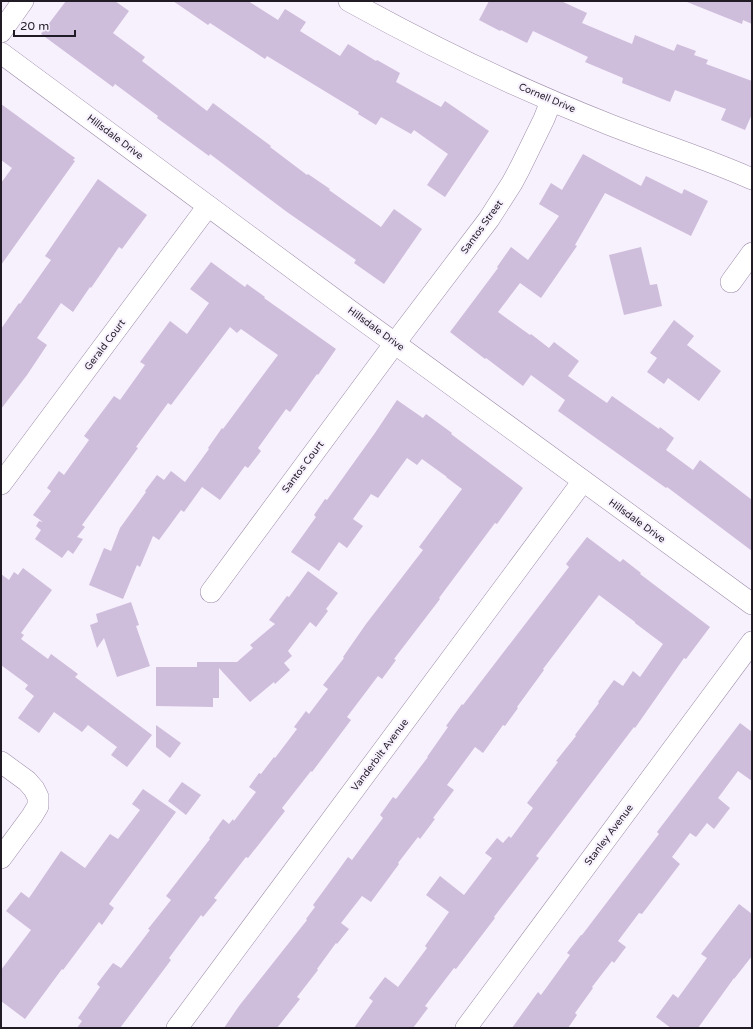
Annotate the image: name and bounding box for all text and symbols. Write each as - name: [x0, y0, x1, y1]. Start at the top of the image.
- scale bar: [14, 12, 75, 38]
- text: 20 m: [20, 19, 49, 33]
- street label: Cornell Drive: [517, 81, 578, 116]
- street label: Hillsdale Drive: [85, 112, 146, 162]
- street label: Santos Street: [458, 198, 506, 256]
- street label: Hillsdale Drive: [345, 304, 407, 354]
- street label: Gerald Court: [82, 317, 128, 373]
- street label: Santos Court: [280, 439, 326, 495]
- street label: Hillsdale Drive: [606, 496, 668, 546]
- street label: Vanderbilt Avenue: [349, 716, 411, 794]
- street label: Stanley Avenue: [582, 802, 636, 868]

